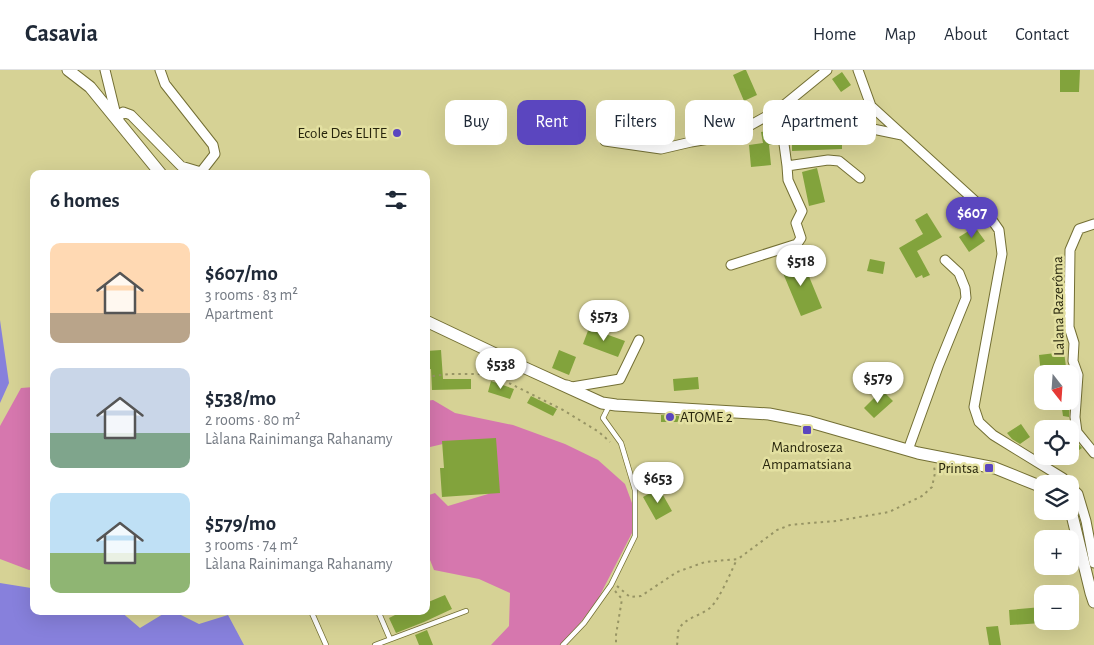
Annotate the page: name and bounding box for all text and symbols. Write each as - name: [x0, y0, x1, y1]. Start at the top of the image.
- text: Casavia: [25, 22, 98, 46]
- text: Home: [813, 26, 856, 44]
- text: Map: [884, 26, 916, 44]
- text: About: [944, 26, 987, 44]
- text: Contact: [1015, 26, 1069, 44]
- chip: Buy: [445, 100, 507, 145]
- chip: Rent: [517, 100, 586, 145]
- chip: Filters: [596, 100, 675, 145]
- chip: New: [685, 100, 753, 145]
- chip: Apartment: [763, 100, 876, 145]
- place label: Ecole Des ELITE: [297, 126, 387, 141]
- marker: Ecole Des ELITE: [391, 127, 403, 139]
- icon: filters: [382, 186, 410, 214]
- text: 6 homes: [50, 190, 120, 211]
- pin: $607: [942, 196, 1002, 239]
- text: $607: [957, 205, 987, 221]
- pin: $518: [771, 244, 831, 287]
- text: $518: [787, 253, 815, 269]
- street label: Lalana Razerôma: [1050, 256, 1067, 356]
- icon: home: [90, 263, 150, 323]
- text: $607/mo: [205, 263, 278, 284]
- text: 3 rooms · 83 m²: [205, 287, 298, 303]
- pin: $573: [574, 300, 634, 342]
- text: Apartment: [205, 306, 273, 322]
- text: $573: [590, 308, 618, 324]
- pin: $538: [471, 348, 531, 390]
- text: $538: [487, 356, 515, 372]
- pin: $579: [848, 362, 908, 404]
- north arrow: [1034, 365, 1079, 410]
- map controls: [1034, 365, 1079, 630]
- text: $579: [864, 370, 892, 386]
- icon: home: [90, 388, 150, 448]
- text: $538/mo: [205, 388, 276, 409]
- place label: ATOME 2: [680, 410, 733, 425]
- marker: ATOME 2: [664, 411, 676, 423]
- text: 2 rooms · 80 m²: [205, 412, 300, 428]
- button: locate: [1034, 420, 1079, 465]
- marker: Mandroseza Ampamatsiana: [801, 424, 813, 436]
- text: Làlana Rainimanga Rahanamy: [205, 431, 393, 447]
- place label: Mandroseza Ampamatsiana: [762, 440, 852, 472]
- place label: Printsa: [938, 461, 979, 476]
- pin: $653: [628, 462, 688, 504]
- marker: Printsa: [983, 462, 995, 474]
- text: $653: [644, 470, 672, 486]
- button: layers: [1034, 475, 1079, 520]
- icon: home: [90, 513, 150, 573]
- text: $579/mo: [205, 513, 276, 534]
- button: +: [1034, 530, 1079, 575]
- text: 3 rooms · 74 m²: [205, 537, 298, 553]
- text: Làlana Rainimanga Rahanamy: [205, 556, 393, 572]
- button: −: [1034, 585, 1079, 630]

